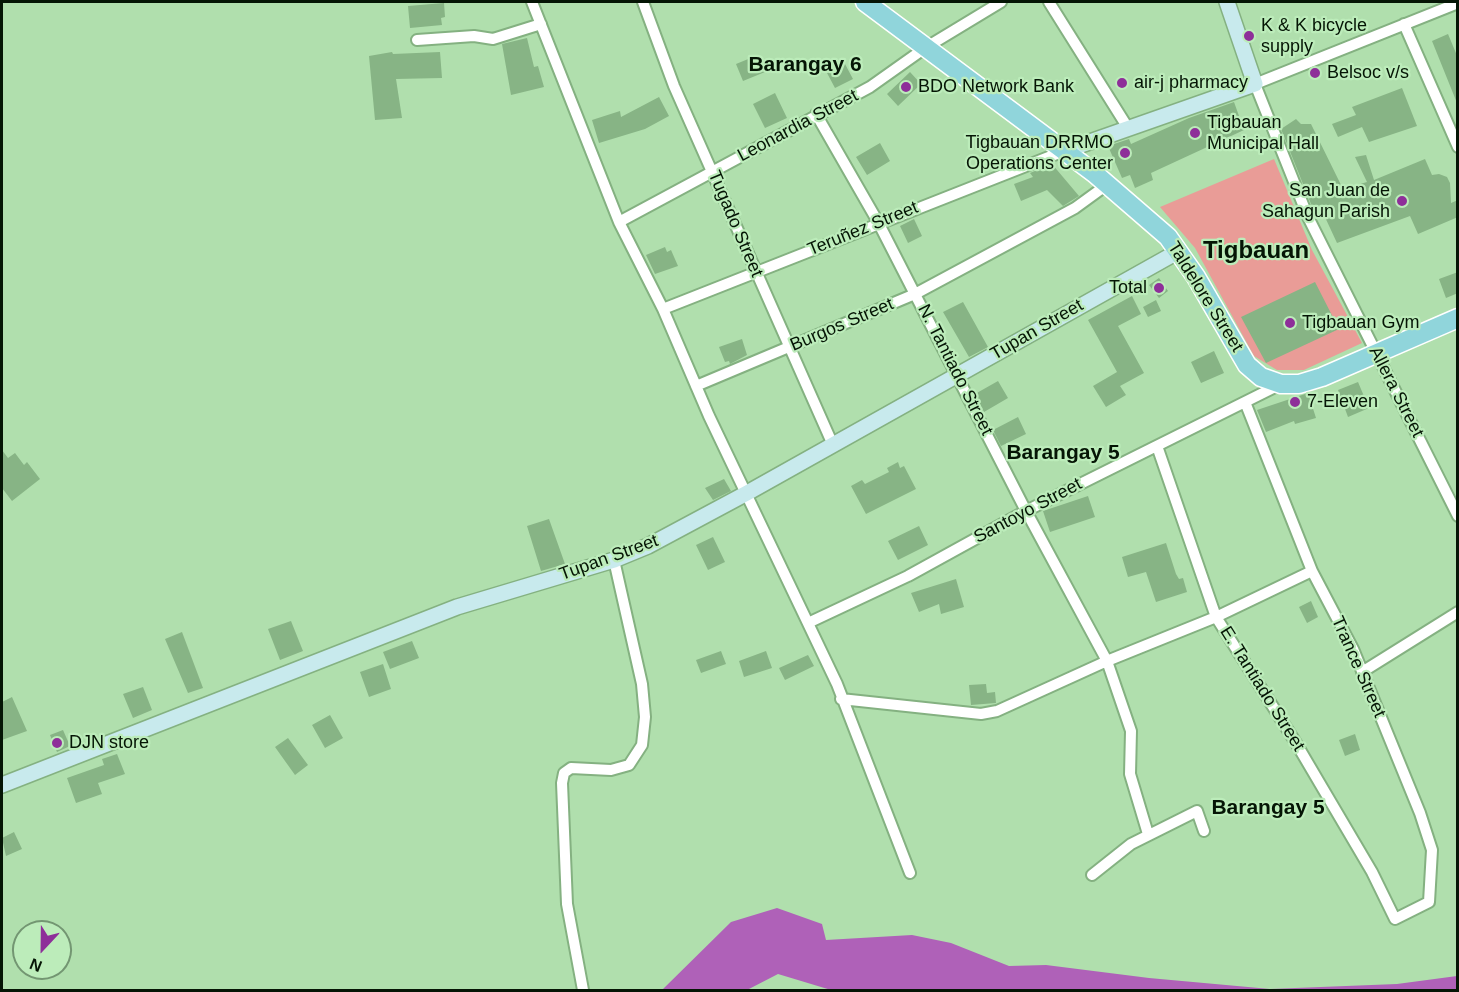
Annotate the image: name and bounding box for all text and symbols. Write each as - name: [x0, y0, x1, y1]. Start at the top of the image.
- place label: K & K bicycle supply: [1261, 15, 1367, 57]
- marker: K & K bicycle supply: [1242, 29, 1256, 43]
- district label: Barangay 6: [748, 52, 862, 78]
- place label: Belsoc v/s: [1327, 62, 1409, 84]
- marker: Belsoc v/s: [1308, 66, 1322, 80]
- place label: air-j pharmacy: [1134, 72, 1248, 94]
- place label: BDO Network Bank: [918, 76, 1074, 98]
- marker: air-j pharmacy: [1115, 76, 1129, 90]
- marker: BDO Network Bank: [899, 80, 913, 94]
- street label: Leonardia Street: [734, 85, 862, 167]
- place label: Tigbauan Municipal Hall: [1207, 112, 1319, 154]
- marker: Tigbauan Municipal Hall: [1188, 126, 1202, 140]
- place label: Tigbauan DRRMO Operations Center: [966, 132, 1113, 174]
- marker: Tigbauan DRRMO Operations Center: [1118, 146, 1132, 160]
- street label: Tugado Street: [703, 168, 767, 280]
- place label: San Juan de Sahagun Parish: [1262, 180, 1390, 222]
- marker: San Juan de Sahagun Parish: [1395, 194, 1409, 208]
- street label: Teruñez Street: [805, 197, 921, 261]
- district label: Tigbauan: [1203, 237, 1309, 265]
- street label: Taldelore Street: [1162, 238, 1248, 356]
- place label: Total: [1109, 277, 1147, 299]
- marker: Total: [1152, 281, 1166, 295]
- street label: Burgos Street: [787, 294, 897, 356]
- street label: Tupan Street: [987, 295, 1087, 365]
- street label: N. Tantiado Street: [913, 301, 997, 439]
- place label: Tigbauan Gym: [1302, 312, 1419, 334]
- marker: Tigbauan Gym: [1283, 316, 1297, 330]
- street label: Allera Street: [1364, 343, 1428, 441]
- place label: 7-Eleven: [1307, 391, 1378, 413]
- marker: 7-Eleven: [1288, 395, 1302, 409]
- district label: Barangay 5: [1006, 440, 1120, 466]
- street label: Santoyo Street: [970, 474, 1086, 548]
- street label: Tupan Street: [557, 530, 661, 586]
- street label: Trance Street: [1326, 613, 1390, 721]
- street label: E. Tantiado Street: [1215, 623, 1309, 755]
- place label: DJN store: [69, 732, 149, 754]
- marker: DJN store: [50, 736, 64, 750]
- district label: Barangay 5: [1211, 795, 1325, 821]
- north arrow: [12, 920, 72, 980]
- text: N: [27, 955, 44, 975]

